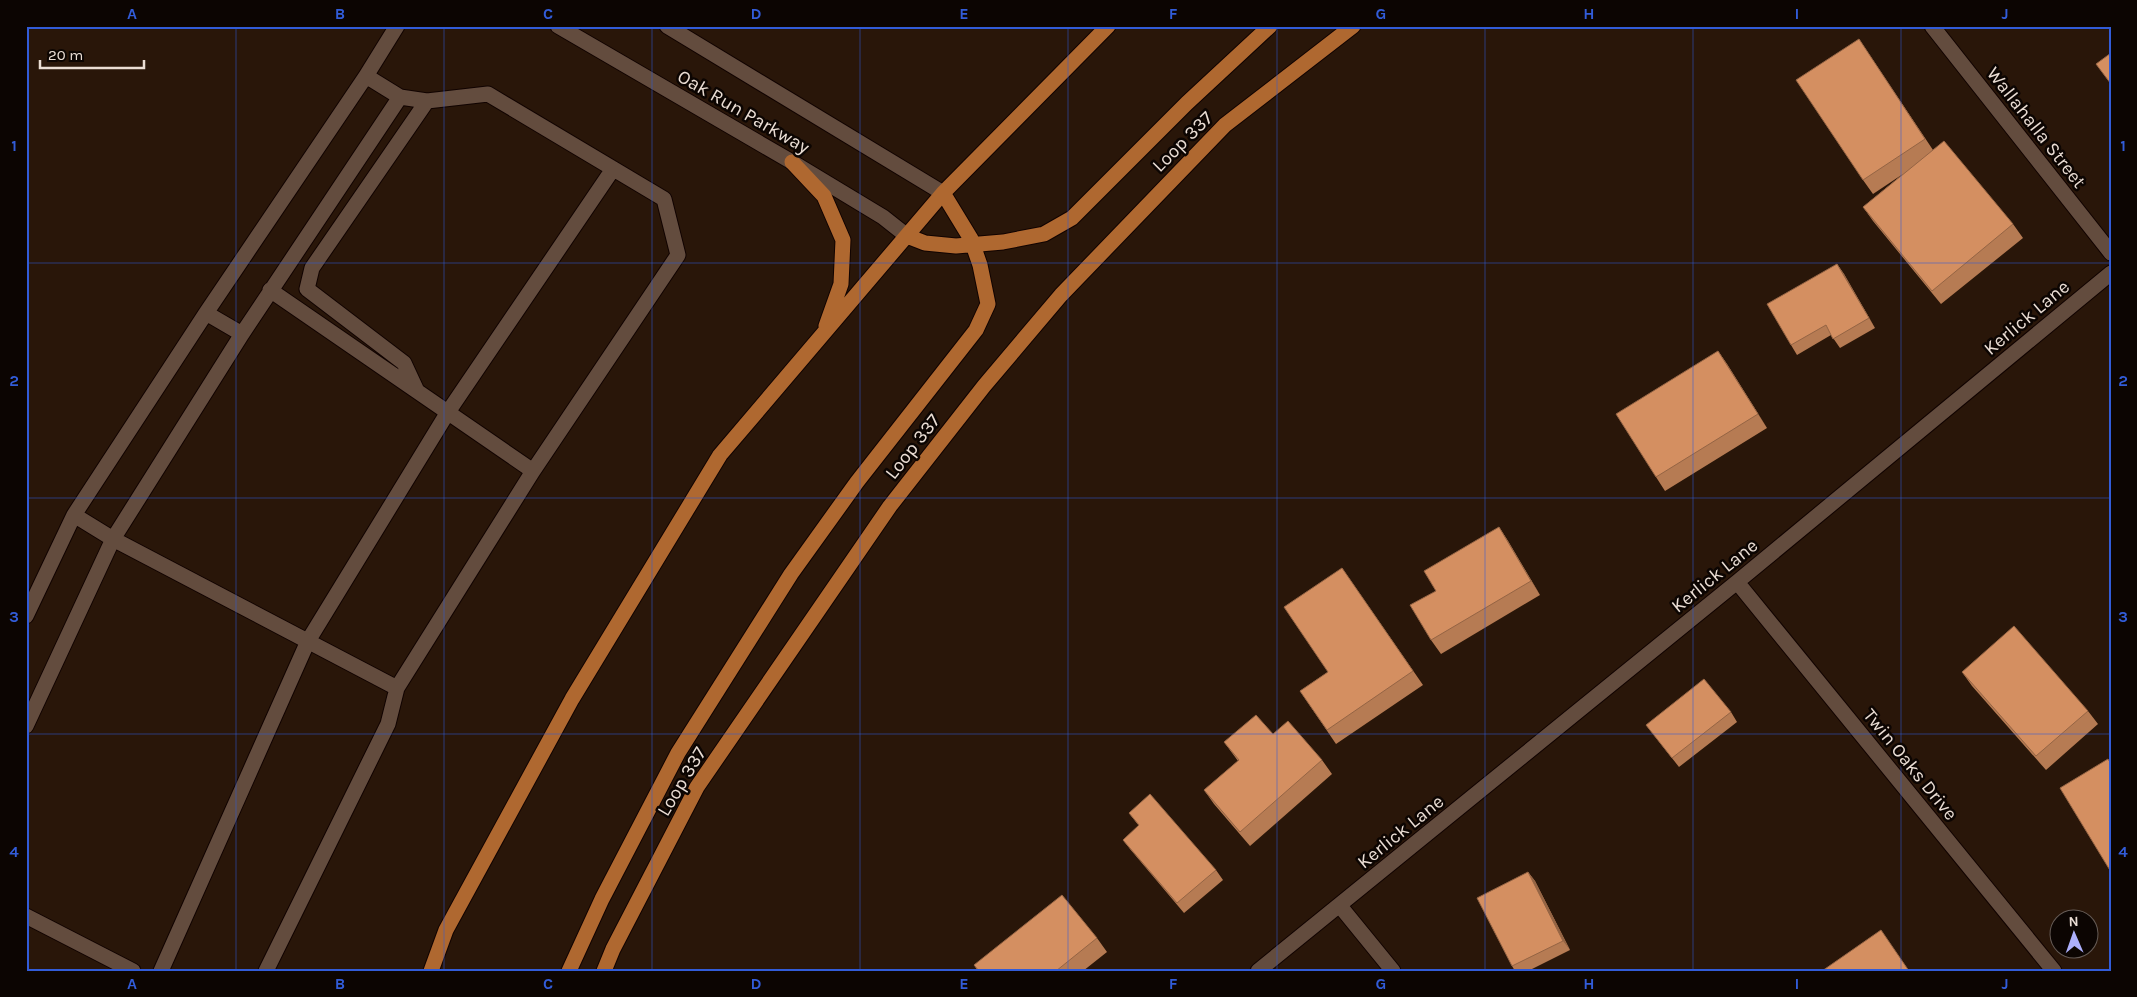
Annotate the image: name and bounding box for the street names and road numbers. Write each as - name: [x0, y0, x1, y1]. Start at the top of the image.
- street label: Wallahalla Street: [1982, 63, 2090, 193]
- street label: Oak Run Parkway: [674, 65, 814, 159]
- street label: Loop 337: [1148, 107, 1218, 177]
- street label: Kerlick Lane: [1979, 276, 2074, 360]
- street label: Loop 337: [881, 410, 945, 484]
- street label: Kerlick Lane: [1667, 534, 1762, 617]
- street label: Twin Oaks Drive: [1859, 705, 1962, 825]
- street label: Loop 337: [653, 743, 711, 820]
- street label: Kerlick Lane: [1353, 790, 1448, 873]

